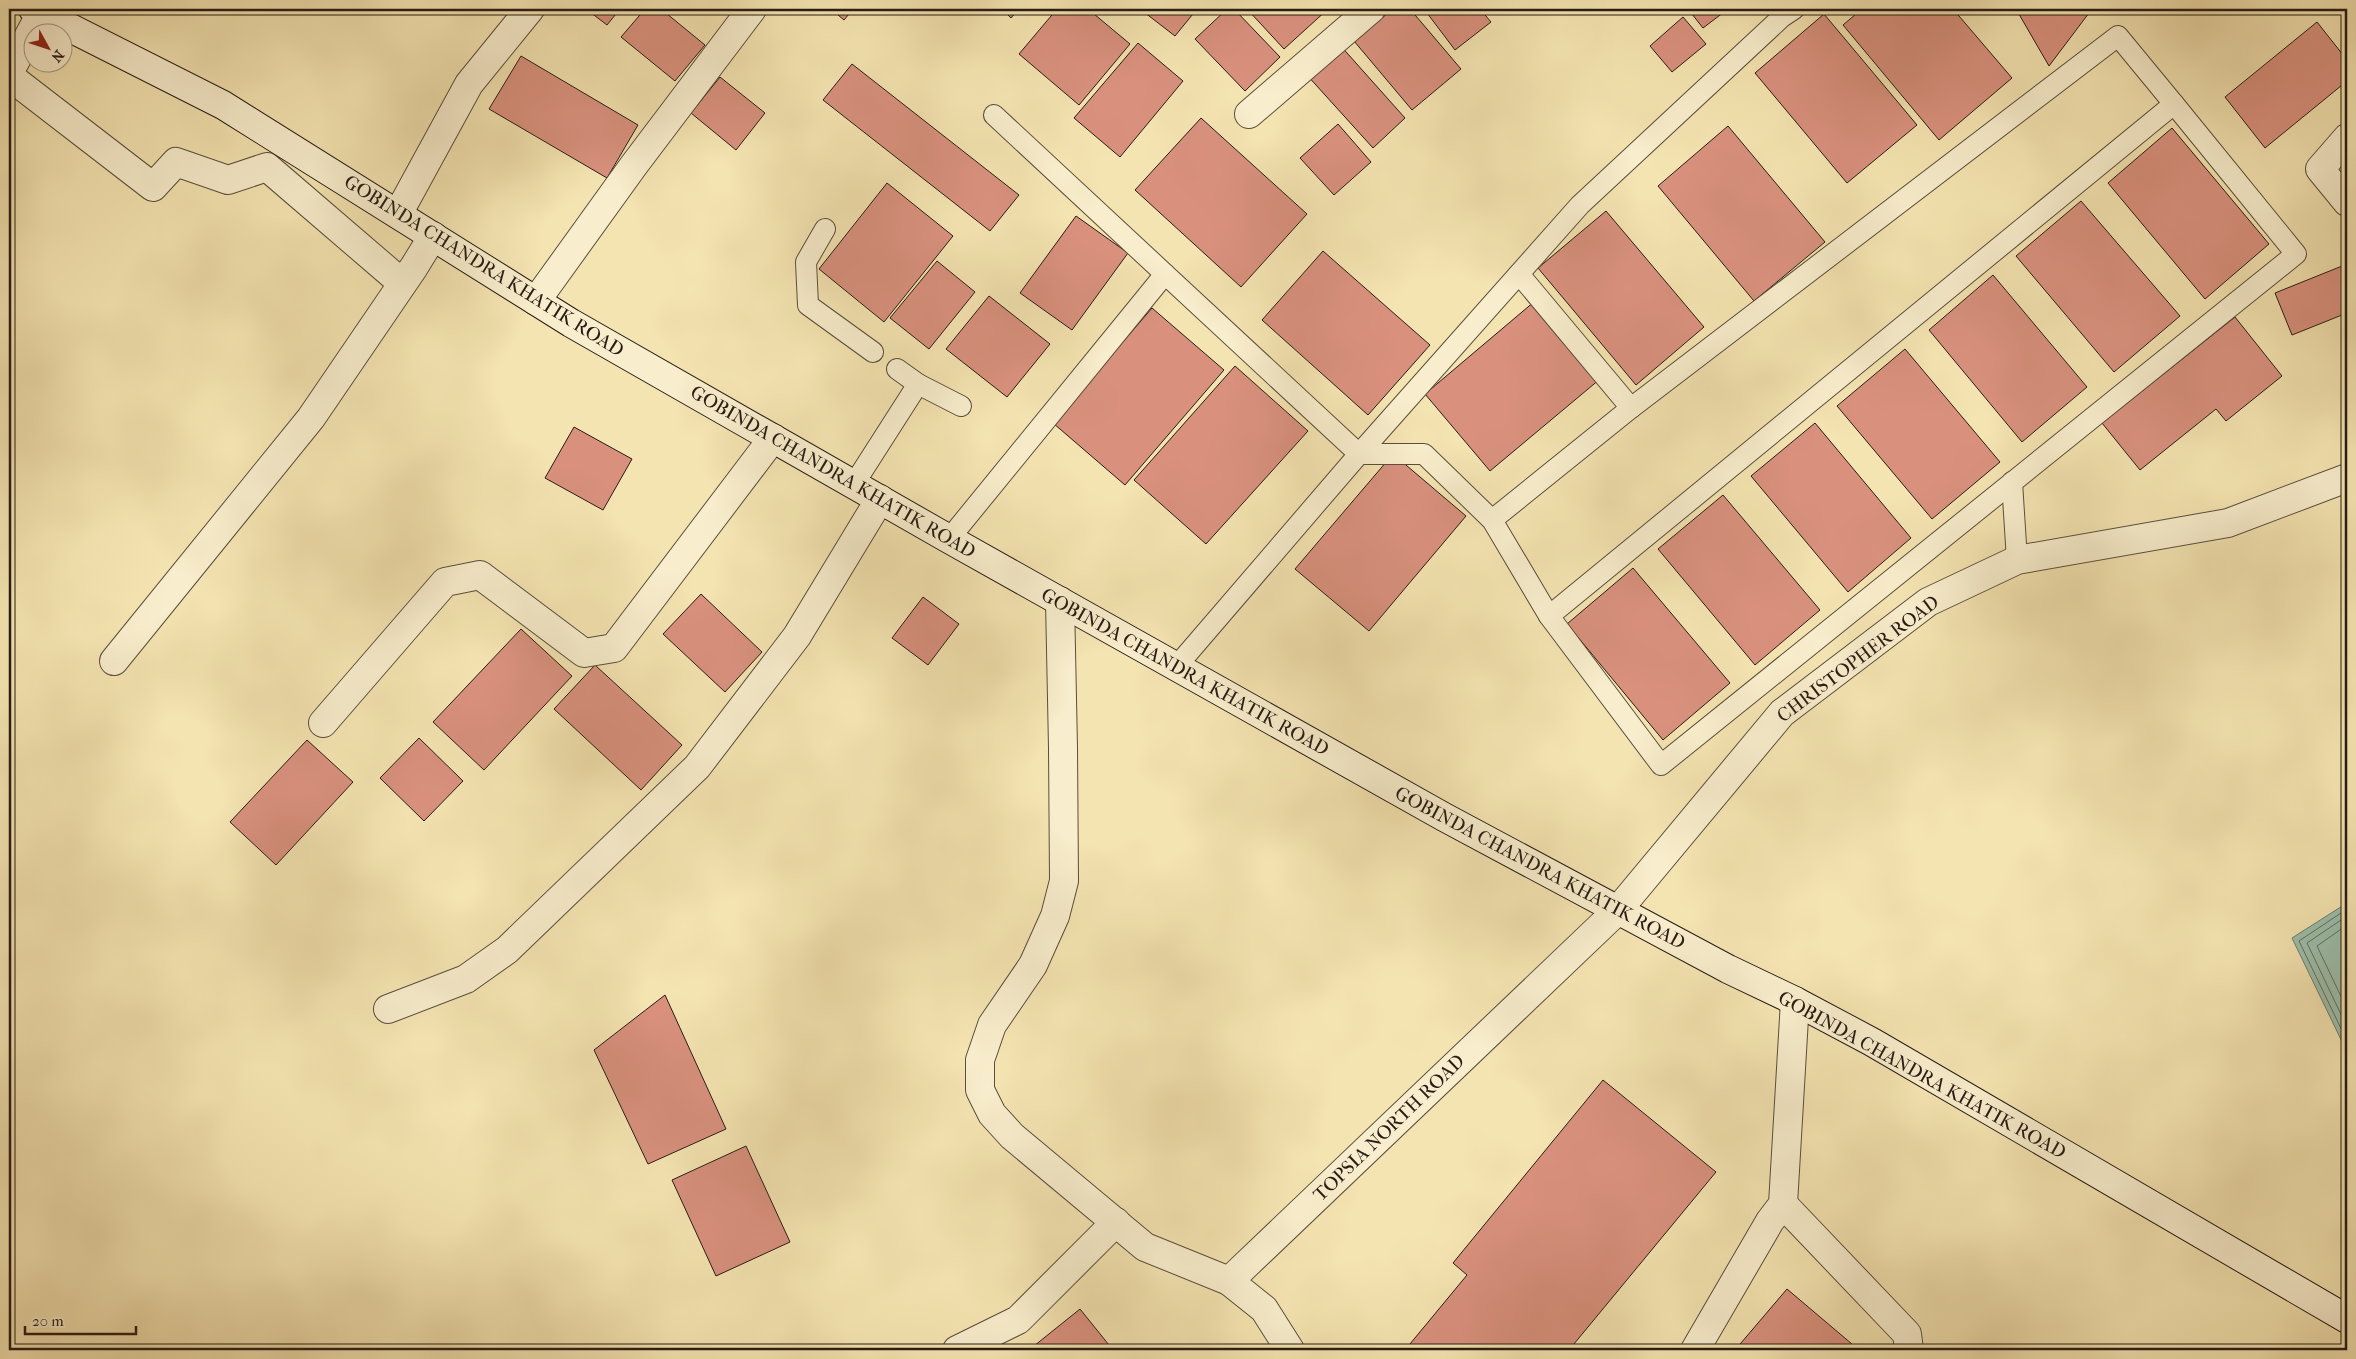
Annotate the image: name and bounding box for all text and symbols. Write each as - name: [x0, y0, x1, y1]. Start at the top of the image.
- north arrow: [22, 22, 72, 72]
- text: N: [47, 47, 68, 66]
- street label: GOBINDA CHANDRA KHATIK ROAD: [340, 170, 628, 362]
- street label: GOBINDA CHANDRA KHATIK ROAD: [687, 381, 979, 563]
- street label: GOBINDA CHANDRA KHATIK ROAD: [1037, 584, 1333, 760]
- street label: CHRISTOPHER ROAD: [1773, 591, 1943, 727]
- street label: GOBINDA CHANDRA KHATIK ROAD: [1391, 782, 1689, 954]
- street label: GOBINDA CHANDRA KHATIK ROAD: [1774, 987, 2070, 1163]
- street label: TOPSIA NORTH ROAD: [1309, 1050, 1469, 1206]
- scale bar: [25, 1304, 136, 1336]
- text: 20 m: [32, 1312, 64, 1330]

